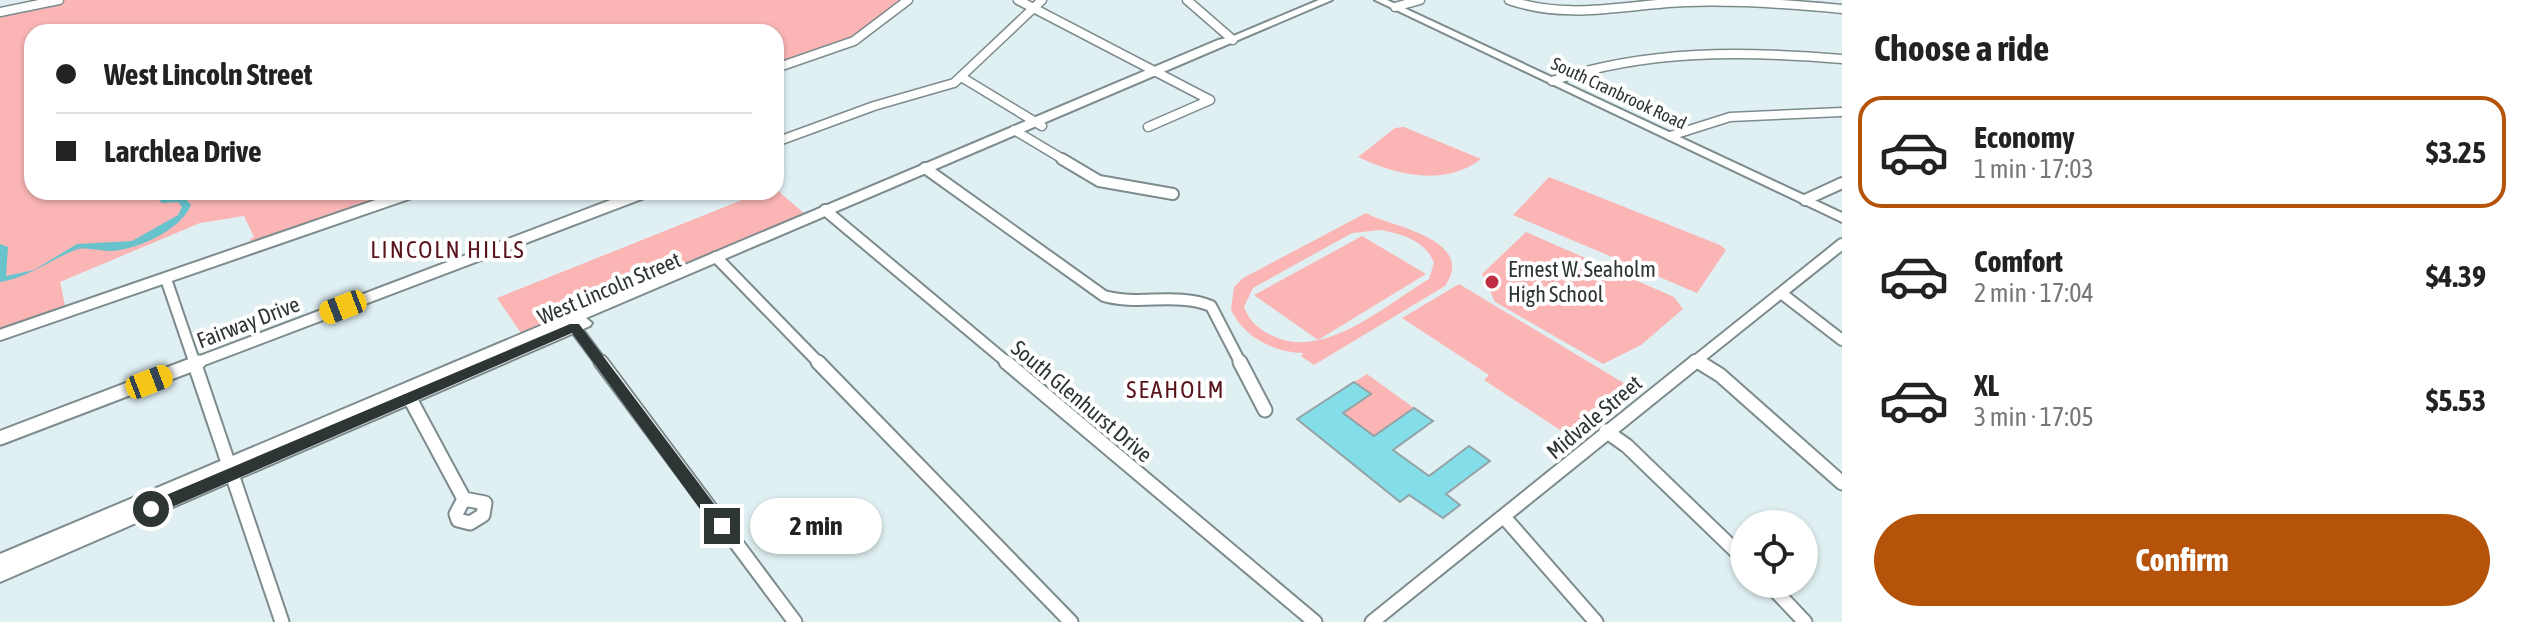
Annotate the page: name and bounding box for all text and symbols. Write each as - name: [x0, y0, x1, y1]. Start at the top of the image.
- text: Choose a ride: [1874, 27, 2049, 69]
- street label: South Cranbrook Road: [1548, 52, 1690, 134]
- text: West Lincoln Street: [104, 57, 313, 91]
- icon: car: [1878, 116, 1950, 188]
- text: Economy: [1974, 120, 2075, 154]
- text: Larchlea Drive: [104, 134, 262, 168]
- text: $3.25: [2426, 135, 2486, 169]
- text: 1 min · 17:03: [1974, 154, 2094, 184]
- district label: LINCOLN HILLS: [370, 236, 526, 263]
- icon: car: [1878, 240, 1950, 312]
- text: Comfort: [1974, 244, 2063, 278]
- street label: West Lincoln Street: [534, 246, 684, 330]
- place label: Ernest W. Seaholm High School: [1508, 256, 1656, 307]
- text: $4.39: [2426, 259, 2486, 293]
- marker: Ernest W. Seaholm High School: [1483, 273, 1501, 291]
- text: 2 min · 17:04: [1974, 278, 2094, 308]
- car: [316, 287, 370, 327]
- street label: Fairway Drive: [193, 290, 303, 354]
- street label: South Glenhurst Drive: [1006, 335, 1158, 467]
- car: [122, 362, 176, 402]
- icon: car: [1878, 364, 1950, 436]
- text: XL: [1974, 368, 1999, 402]
- street label: Midvale Street: [1541, 370, 1647, 464]
- district label: SEAHOLM: [1126, 376, 1226, 403]
- text: $5.53: [2426, 383, 2486, 417]
- text: 3 min · 17:05: [1974, 402, 2094, 432]
- route start: [133, 491, 169, 527]
- callout: 2 min: [750, 498, 882, 554]
- route end: [704, 508, 740, 544]
- map controls: [1730, 510, 1818, 598]
- button: locate: [1730, 510, 1818, 598]
- text: 2 min: [789, 511, 843, 541]
- button: Confirm: [1874, 514, 2490, 606]

